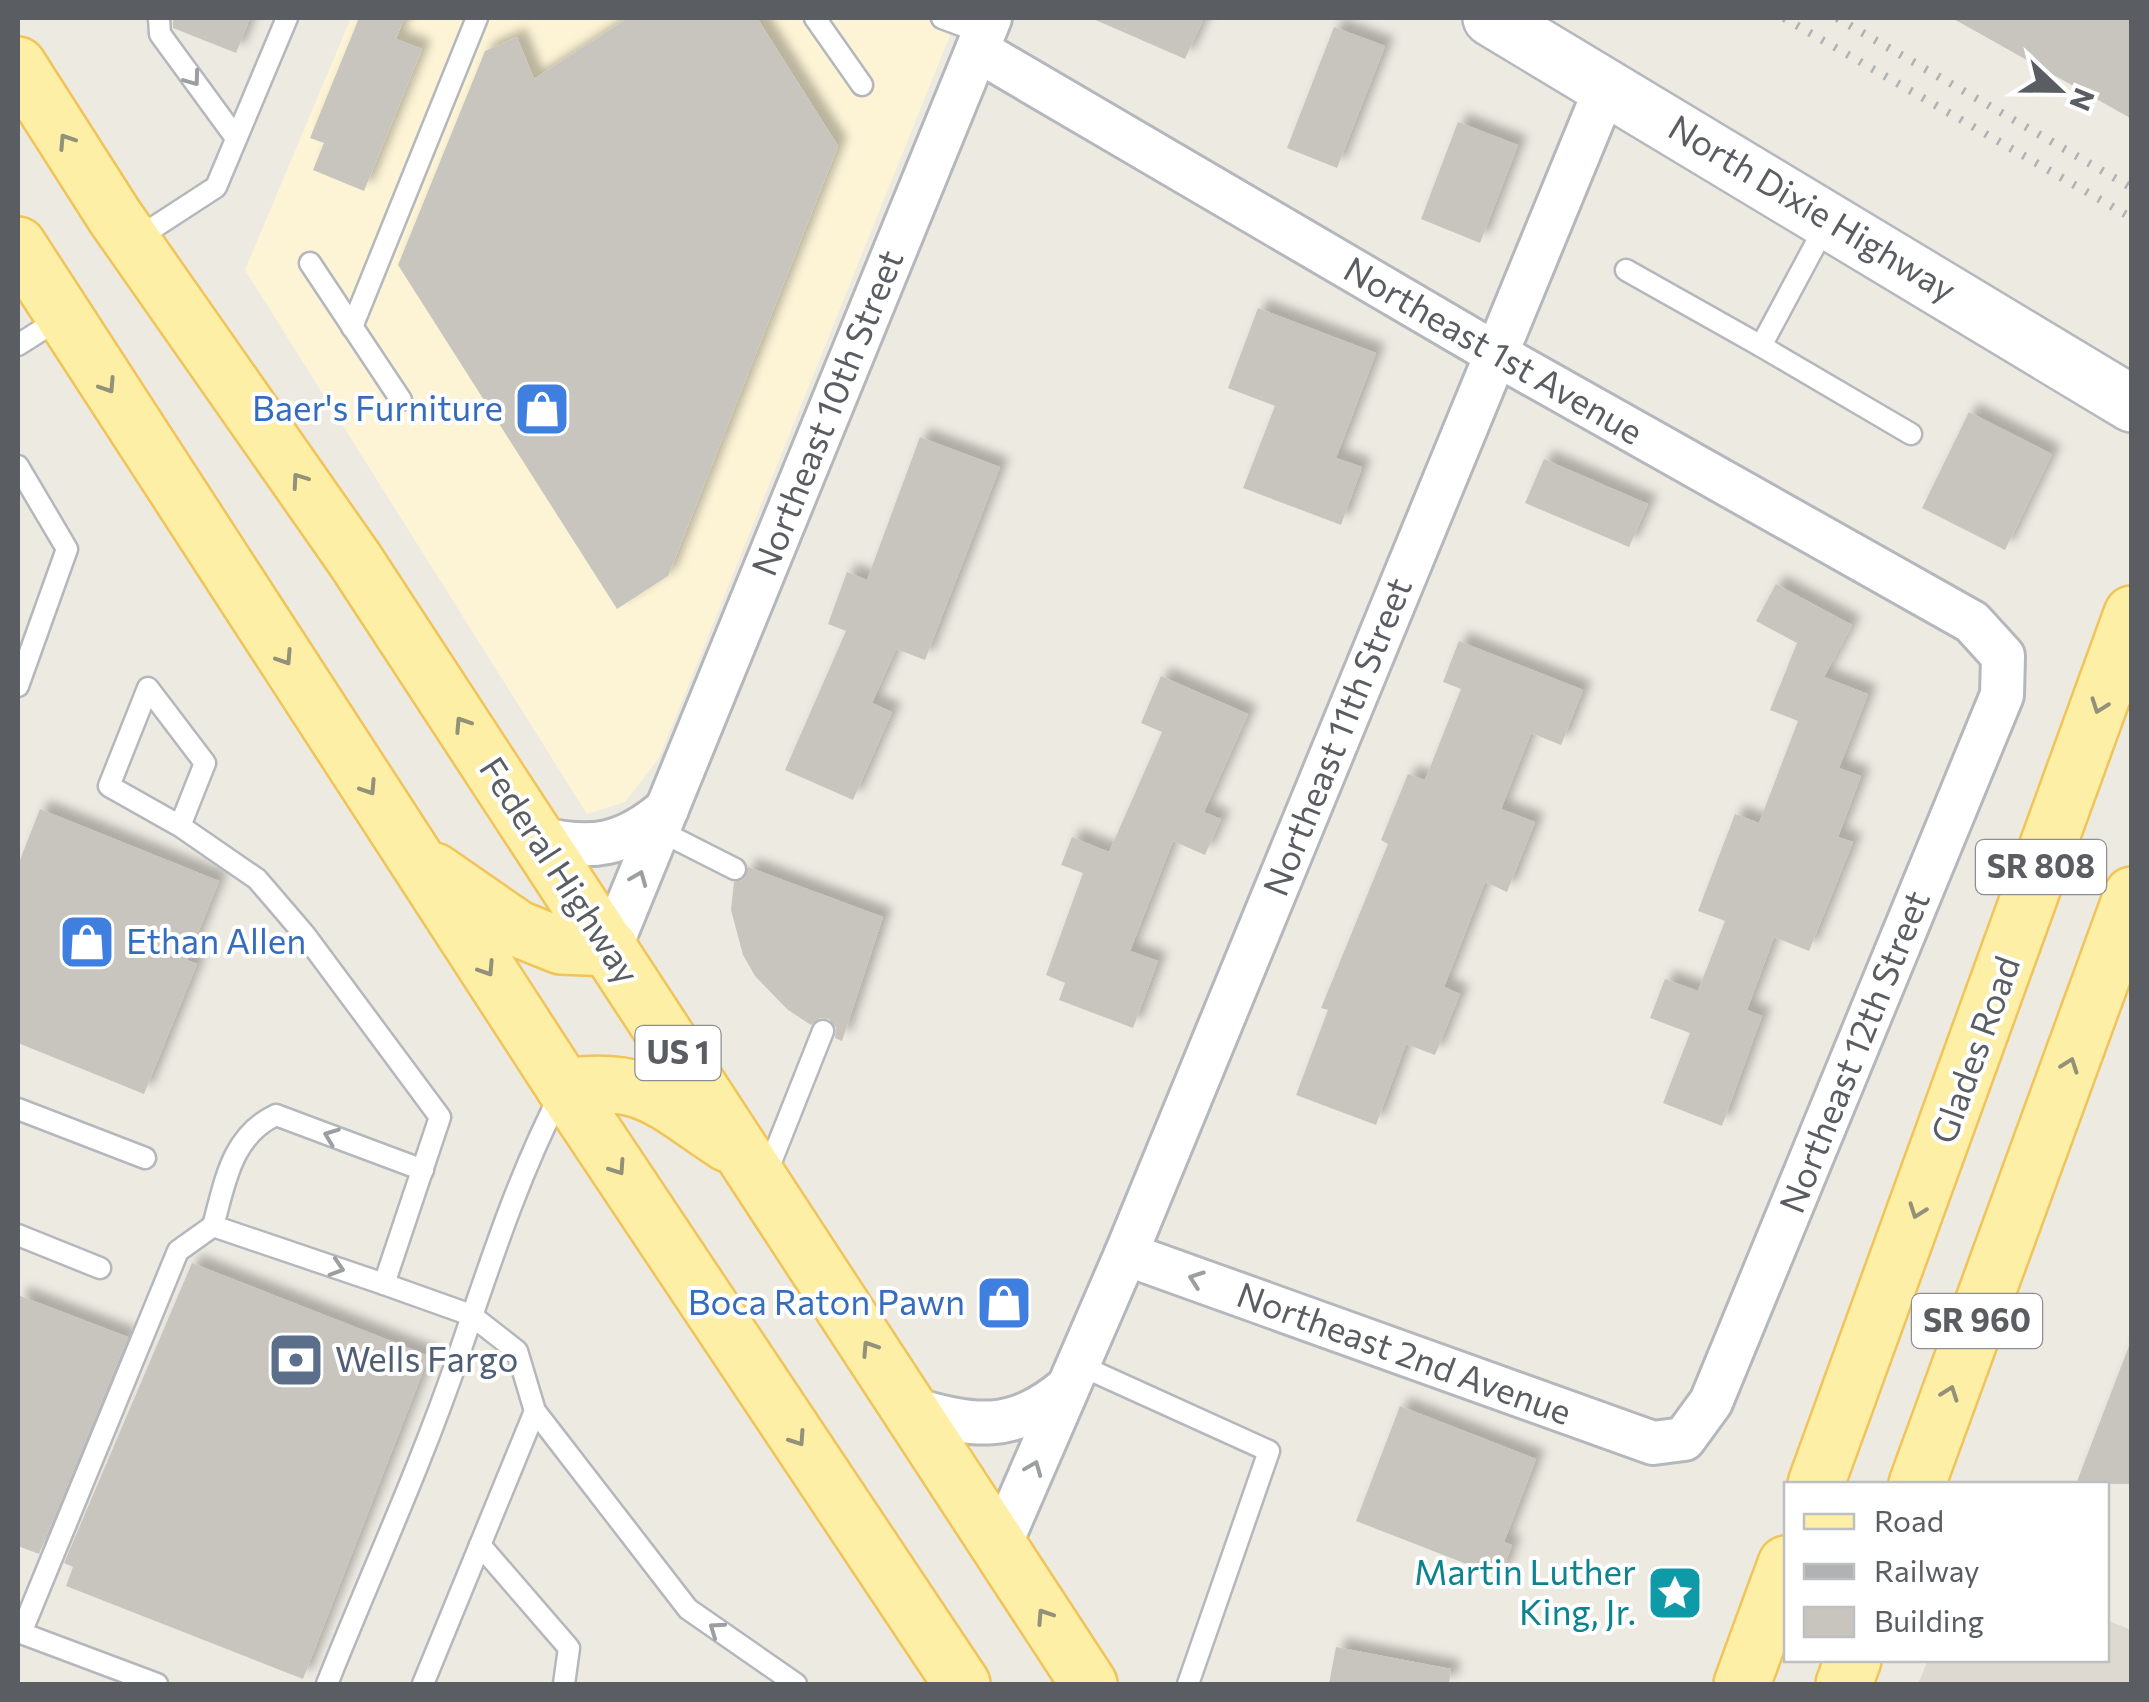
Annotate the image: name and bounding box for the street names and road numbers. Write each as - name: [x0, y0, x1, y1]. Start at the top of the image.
- street label: North Dixie Highway: [1662, 104, 1965, 310]
- street label: Northeast 10th Street: [741, 243, 911, 581]
- street label: Northeast 1st Avenue: [1337, 246, 1651, 452]
- street label: Northeast 11th Street: [1252, 571, 1419, 901]
- street label: Federal Highway: [472, 748, 650, 991]
- road number: SR 808: [1976, 840, 2106, 894]
- street label: Northeast 12th Street: [1768, 884, 1937, 1218]
- street label: Glades Road: [1920, 950, 2027, 1149]
- road number: US 1: [636, 1026, 720, 1080]
- street label: Northeast 2nd Avenue: [1232, 1271, 1578, 1432]
- road number: SR 960: [1912, 1294, 2042, 1348]

